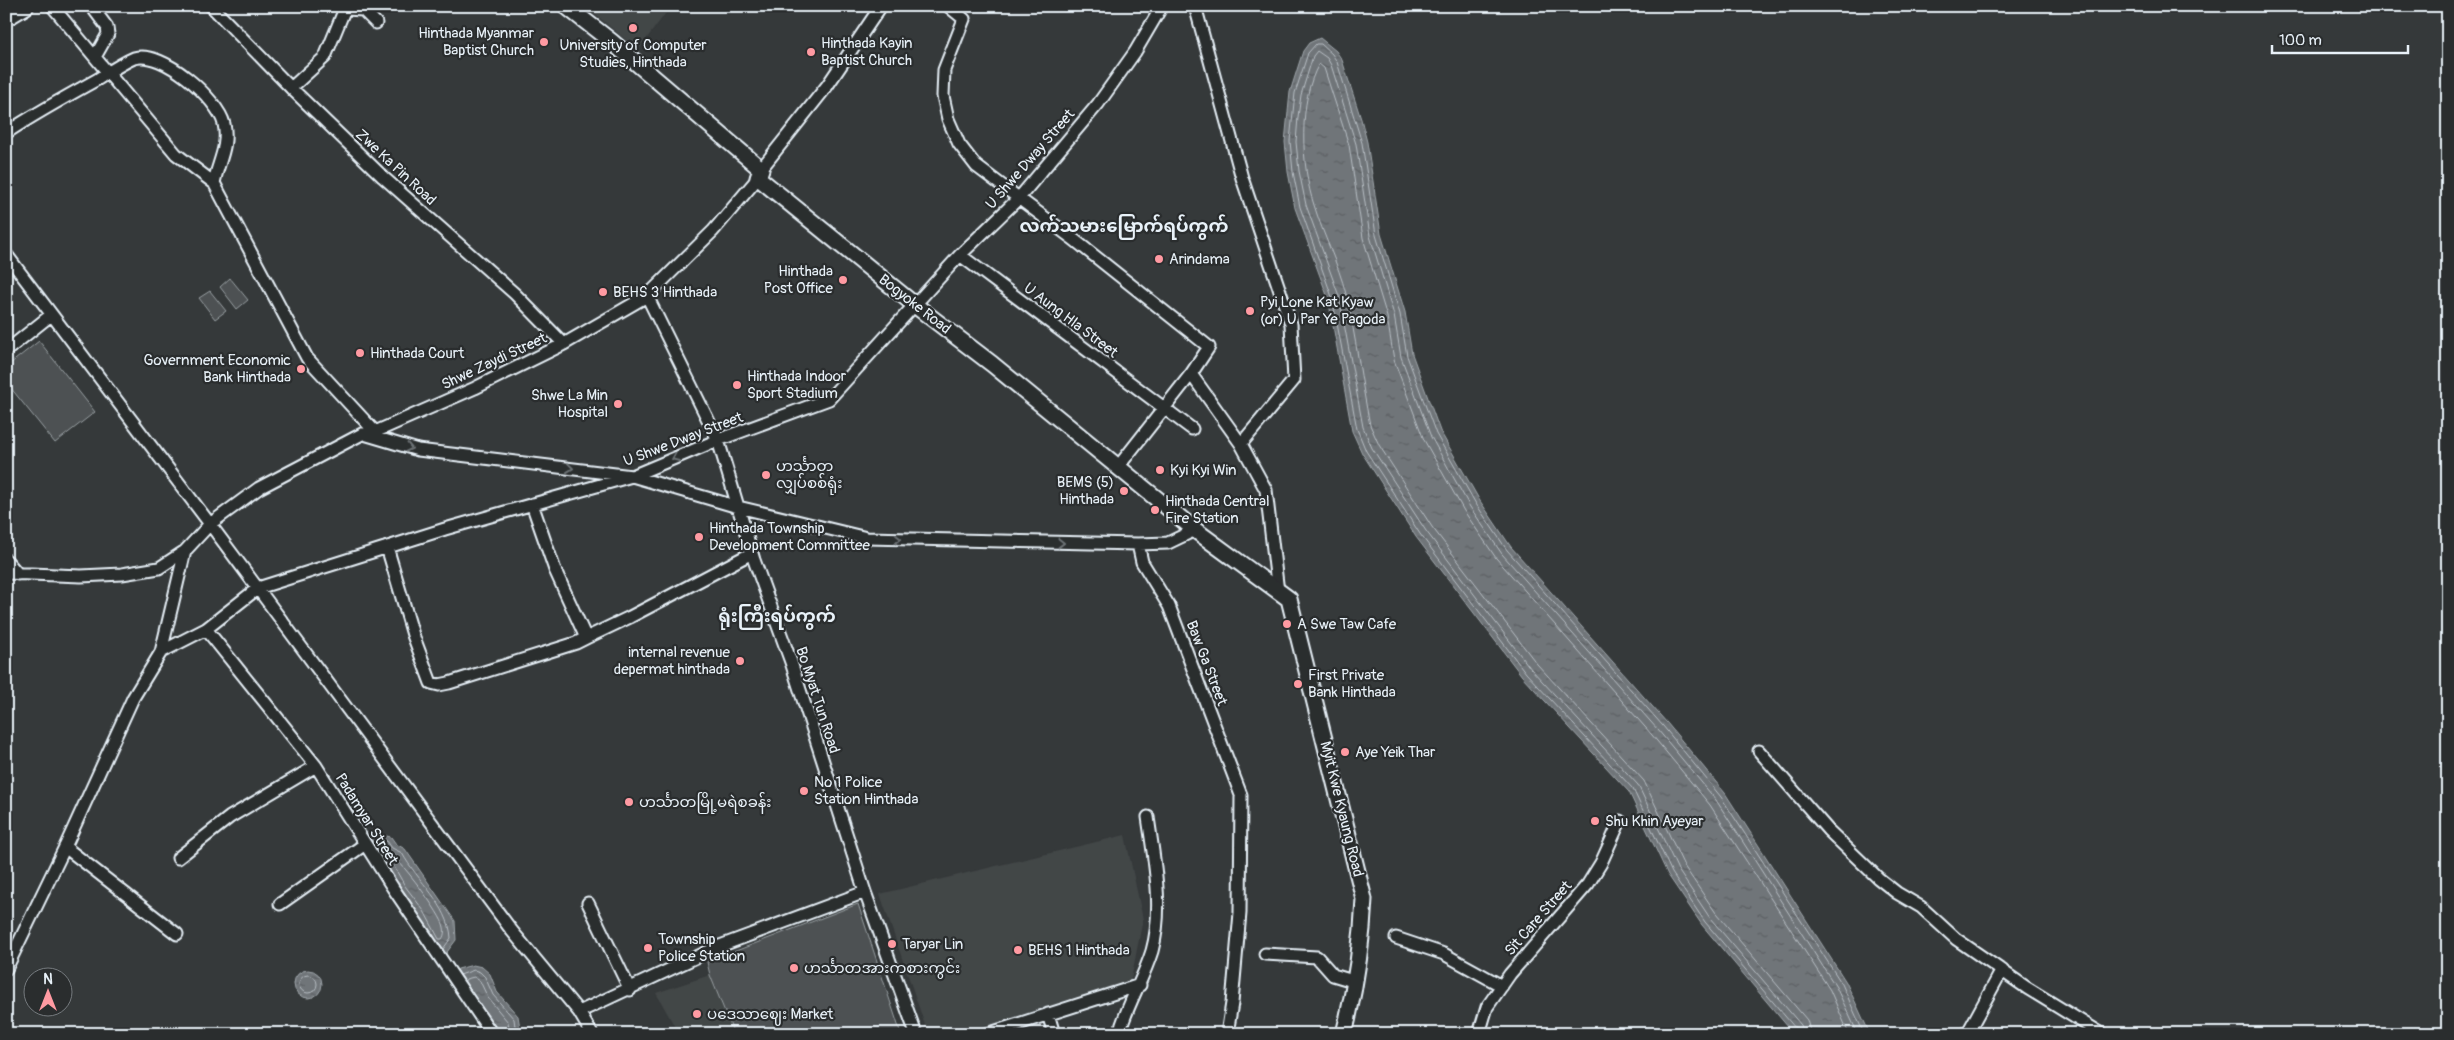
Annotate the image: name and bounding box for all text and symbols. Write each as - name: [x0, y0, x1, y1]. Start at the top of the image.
- marker: University of Computer Studies, Hinthada: [627, 22, 639, 34]
- scale bar: [2272, 22, 2408, 54]
- place label: Hinthada Myanmar Baptist Church: [418, 24, 535, 60]
- text: 100 m: [2279, 31, 2322, 50]
- place label: Hinthada Kayin Baptist Church: [821, 34, 912, 70]
- marker: Hinthada Myanmar Baptist Church: [538, 36, 550, 48]
- place label: University of Computer Studies, Hinthada: [559, 36, 707, 72]
- marker: Hinthada Kayin Baptist Church: [805, 46, 817, 58]
- street label: U Shwe Dway Street: [982, 105, 1080, 213]
- street label: Zwe Ka Pin Road: [351, 125, 440, 210]
- district label: လက်သမားမြောက်ရပ်ကွက်: [1019, 214, 1229, 240]
- place label: Arindama: [1169, 250, 1230, 269]
- marker: Arindama: [1153, 253, 1165, 265]
- place label: Hinthada Post Office: [764, 262, 834, 298]
- street label: Bogyoke Road: [875, 270, 955, 339]
- marker: Hinthada Post Office: [837, 274, 849, 286]
- street label: U Aung Hla Street: [1020, 279, 1122, 363]
- place label: BEHS 3 Hinthada: [613, 283, 717, 302]
- marker: BEHS 3 Hinthada: [597, 286, 609, 298]
- place label: Pyi Lone Kat Kyaw (or) U Par Ye Pagoda: [1260, 293, 1386, 329]
- marker: Pyi Lone Kat Kyaw (or) U Par Ye Pagoda: [1244, 305, 1256, 317]
- street label: Shwe Zaydi Street: [438, 328, 551, 394]
- place label: Hinthada Court: [370, 344, 465, 363]
- marker: Hinthada Court: [354, 347, 366, 359]
- place label: Government Economic Bank Hinthada: [144, 351, 291, 387]
- marker: Government Economic Bank Hinthada: [295, 363, 307, 375]
- place label: Hinthada Indoor Sport Stadium: [747, 367, 847, 403]
- marker: Hinthada Indoor Sport Stadium: [731, 379, 743, 391]
- place label: Shwe La Min Hospital: [531, 386, 608, 422]
- marker: Shwe La Min Hospital: [612, 398, 624, 410]
- street label: U Shwe Dway Street: [621, 408, 747, 471]
- one-way arrow: [404, 442, 413, 453]
- one-way arrow: [671, 452, 680, 463]
- place label: ဟင်္သာတ လျှပ်စစ်ရုံး: [776, 456, 842, 495]
- place label: Kyi Kyi Win: [1170, 461, 1237, 480]
- one-way arrow: [566, 462, 574, 473]
- marker: Kyi Kyi Win: [1154, 464, 1166, 476]
- marker: ဟင်္သာတ လျှပ်စစ်ရုံး: [760, 469, 772, 481]
- place label: BEMS (5) Hinthada: [1057, 473, 1114, 509]
- marker: BEMS (5) Hinthada: [1118, 485, 1130, 497]
- place label: Hinthada Central Fire Station: [1165, 492, 1270, 528]
- marker: Hinthada Central Fire Station: [1149, 504, 1161, 516]
- place label: Hinthada Township Development Committee: [709, 519, 871, 555]
- marker: Hinthada Township Development Committee: [693, 531, 705, 543]
- one-way arrow: [895, 534, 903, 544]
- one-way arrow: [1057, 537, 1065, 548]
- district label: ရုံးကြီးရပ်ကွက်: [718, 604, 836, 630]
- place label: A Swe Taw Cafe: [1297, 615, 1397, 634]
- street label: Baw Ga Street: [1182, 618, 1232, 709]
- marker: A Swe Taw Cafe: [1281, 618, 1293, 630]
- place label: internal revenue depermat hinthada: [614, 643, 731, 679]
- street label: Bo Myat Tun Road: [791, 644, 844, 756]
- marker: internal revenue depermat hinthada: [734, 655, 746, 667]
- place label: First Private Bank Hinthada: [1308, 666, 1396, 702]
- marker: First Private Bank Hinthada: [1292, 678, 1304, 690]
- street label: Myit Kwe Kyaung Road: [1315, 739, 1368, 879]
- place label: Aye Yeik Thar: [1355, 743, 1436, 762]
- marker: Aye Yeik Thar: [1339, 746, 1351, 758]
- street label: Padamyar Street: [331, 770, 403, 870]
- place label: No 1 Police Station Hinthada: [814, 773, 918, 809]
- marker: No 1 Police Station Hinthada: [798, 785, 810, 797]
- place label: ဟင်္သာတမြို့မရဲစခန်း: [639, 792, 772, 814]
- marker: ဟင်္သာတမြို့မရဲစခန်း: [623, 796, 635, 808]
- place label: Shu Khin Ayeyar: [1605, 812, 1704, 831]
- marker: Shu Khin Ayeyar: [1589, 815, 1601, 827]
- street label: Sit Care Street: [1501, 876, 1577, 960]
- place label: Township Police Station: [658, 930, 745, 966]
- place label: Taryar Lin: [902, 935, 963, 954]
- marker: Taryar Lin: [886, 938, 898, 950]
- place label: BEHS 1 Hinthada: [1028, 941, 1130, 960]
- marker: Township Police Station: [642, 942, 654, 954]
- marker: BEHS 1 Hinthada: [1012, 944, 1024, 956]
- place label: ဟင်္သာတအားကစားကွင်း: [804, 958, 960, 979]
- marker: ဟင်္သာတအားကစားကွင်း: [788, 962, 800, 974]
- north arrow: [22, 968, 72, 1018]
- text: N: [43, 971, 53, 988]
- place label: ပဒေသာဈေး Market: [707, 1005, 834, 1026]
- marker: ပဒေသာဈေး Market: [691, 1008, 703, 1020]

